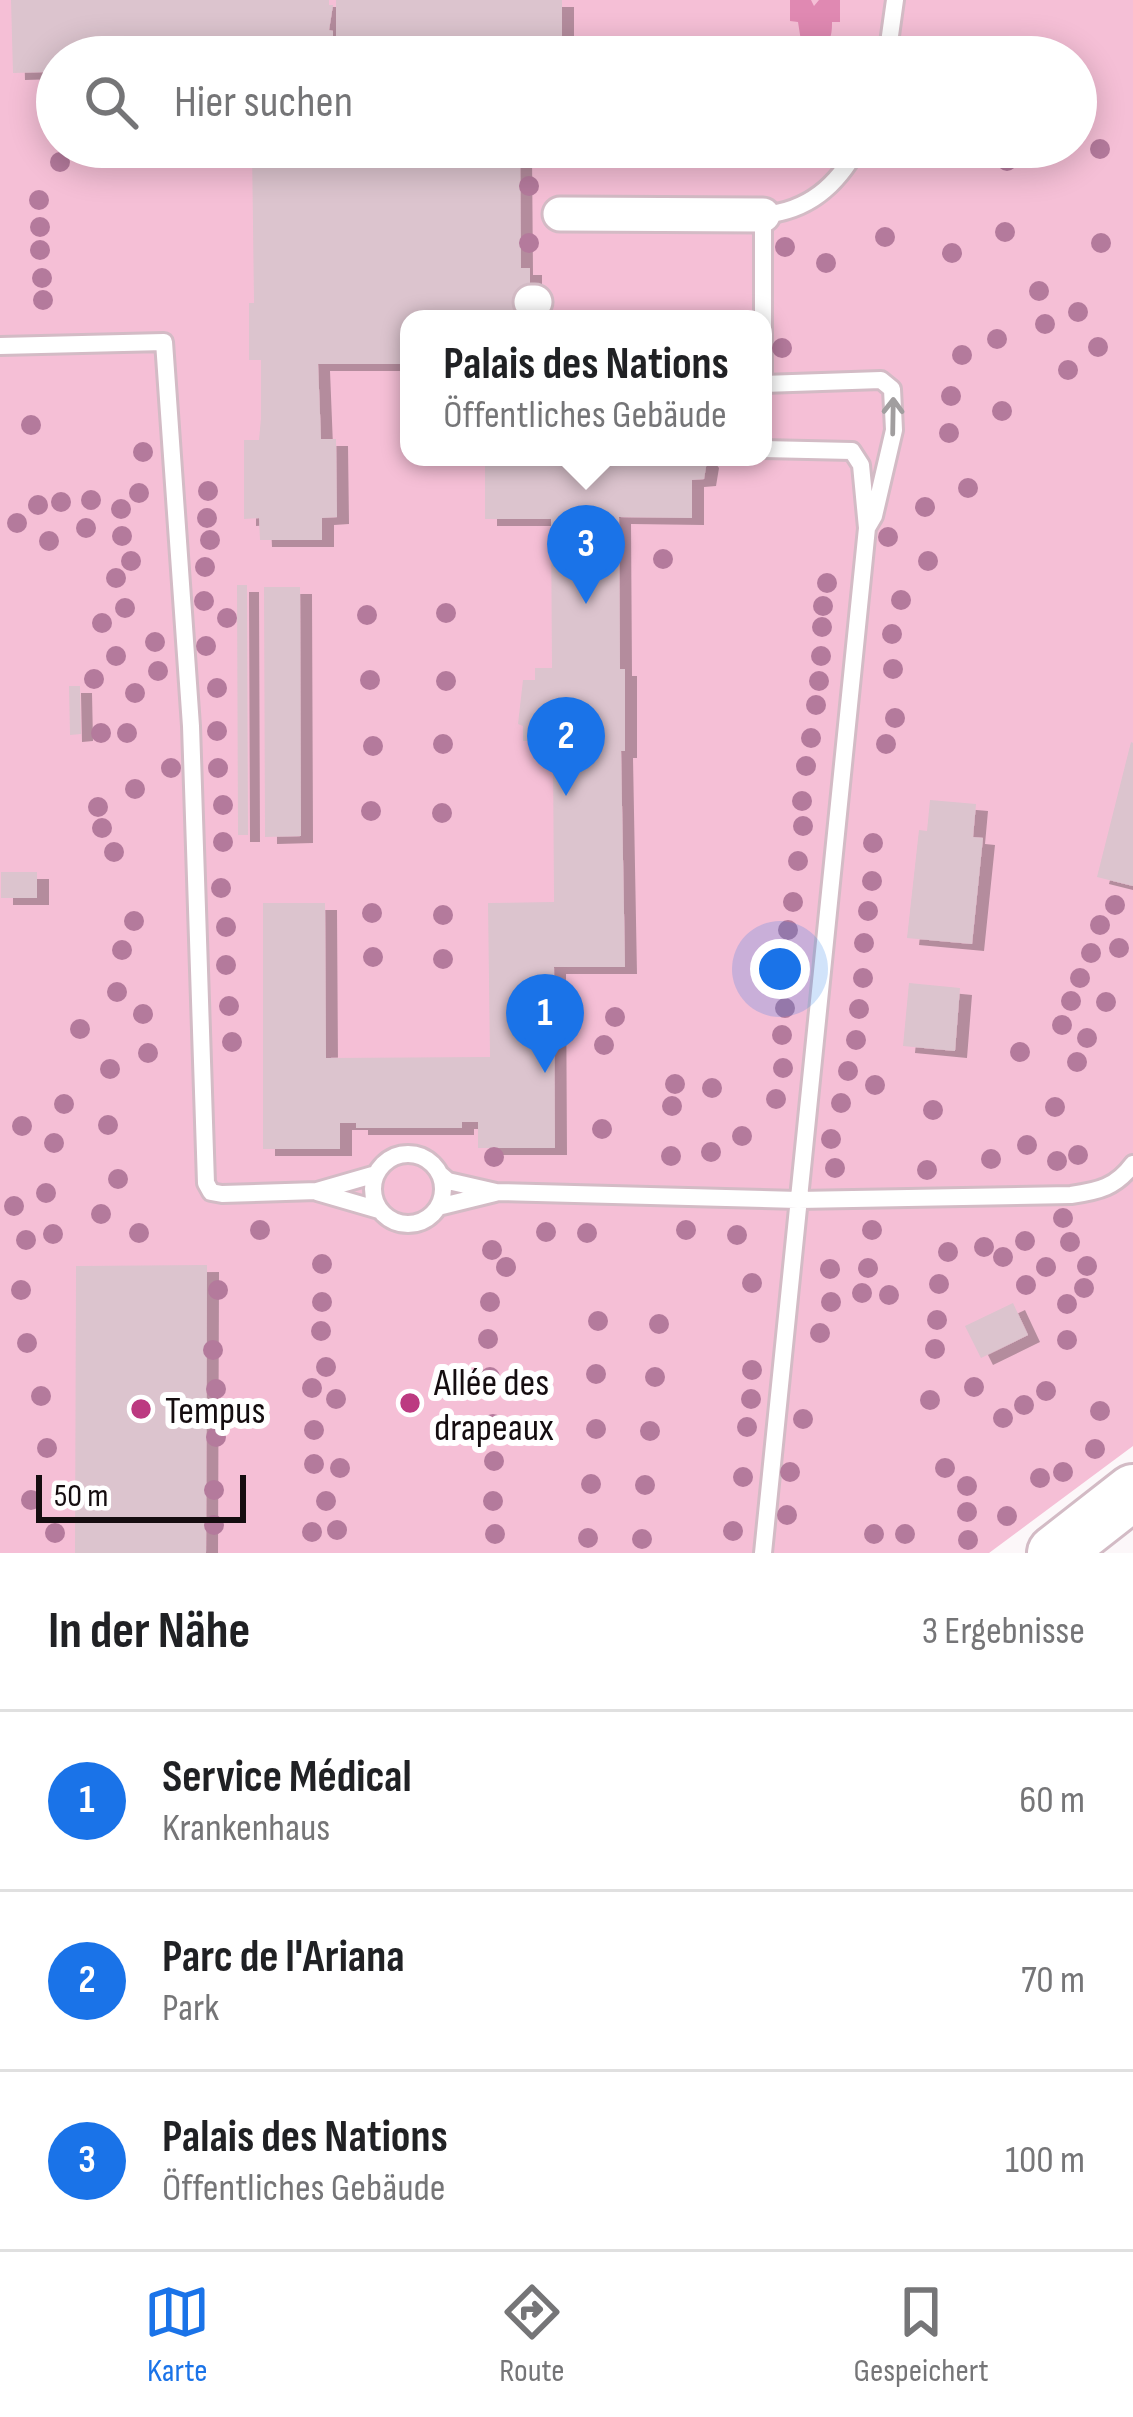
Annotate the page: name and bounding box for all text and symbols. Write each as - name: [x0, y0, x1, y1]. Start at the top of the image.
- search box: [36, 36, 1097, 168]
- icon: search: [78, 69, 144, 135]
- text: Hier suchen: [174, 75, 353, 130]
- popup: [400, 310, 772, 466]
- text: Palais des Nations: [443, 337, 729, 392]
- text: Öffentliches Gebäude: [443, 392, 727, 439]
- one-way arrow: [881, 397, 904, 436]
- pin: 3: [547, 505, 625, 604]
- pin: 2: [527, 697, 605, 796]
- your location: [750, 939, 810, 999]
- pin: 1: [506, 974, 584, 1073]
- place label: Allée des drapeaux: [433, 1360, 554, 1452]
- place label: Tempus: [165, 1388, 265, 1435]
- marker: Allée des drapeaux: [397, 1390, 423, 1416]
- marker: Tempus: [128, 1396, 154, 1422]
- scale bar: [36, 1469, 246, 1522]
- text: 50 m: [54, 1476, 108, 1516]
- text: In der Nähe: [48, 1601, 250, 1662]
- text: 3 Ergebnisse: [922, 1608, 1085, 1655]
- text: Service Médical: [162, 1750, 412, 1805]
- text: 1: [79, 1777, 95, 1824]
- text: 60 m: [1019, 1777, 1085, 1824]
- text: Krankenhaus: [162, 1805, 330, 1852]
- text: Parc de l'Ariana: [162, 1930, 405, 1985]
- text: 2: [78, 1957, 96, 2004]
- text: 70 m: [1021, 1957, 1085, 2004]
- text: Park: [162, 1985, 219, 2032]
- text: Palais des Nations: [162, 2110, 448, 2165]
- text: 3: [78, 2137, 96, 2184]
- text: 100 m: [1005, 2137, 1085, 2184]
- text: Öffentliches Gebäude: [162, 2165, 445, 2212]
- tab: Karte: [144, 2279, 210, 2391]
- tab: Route: [499, 2279, 565, 2391]
- tab: Gespeichert: [853, 2279, 989, 2391]

